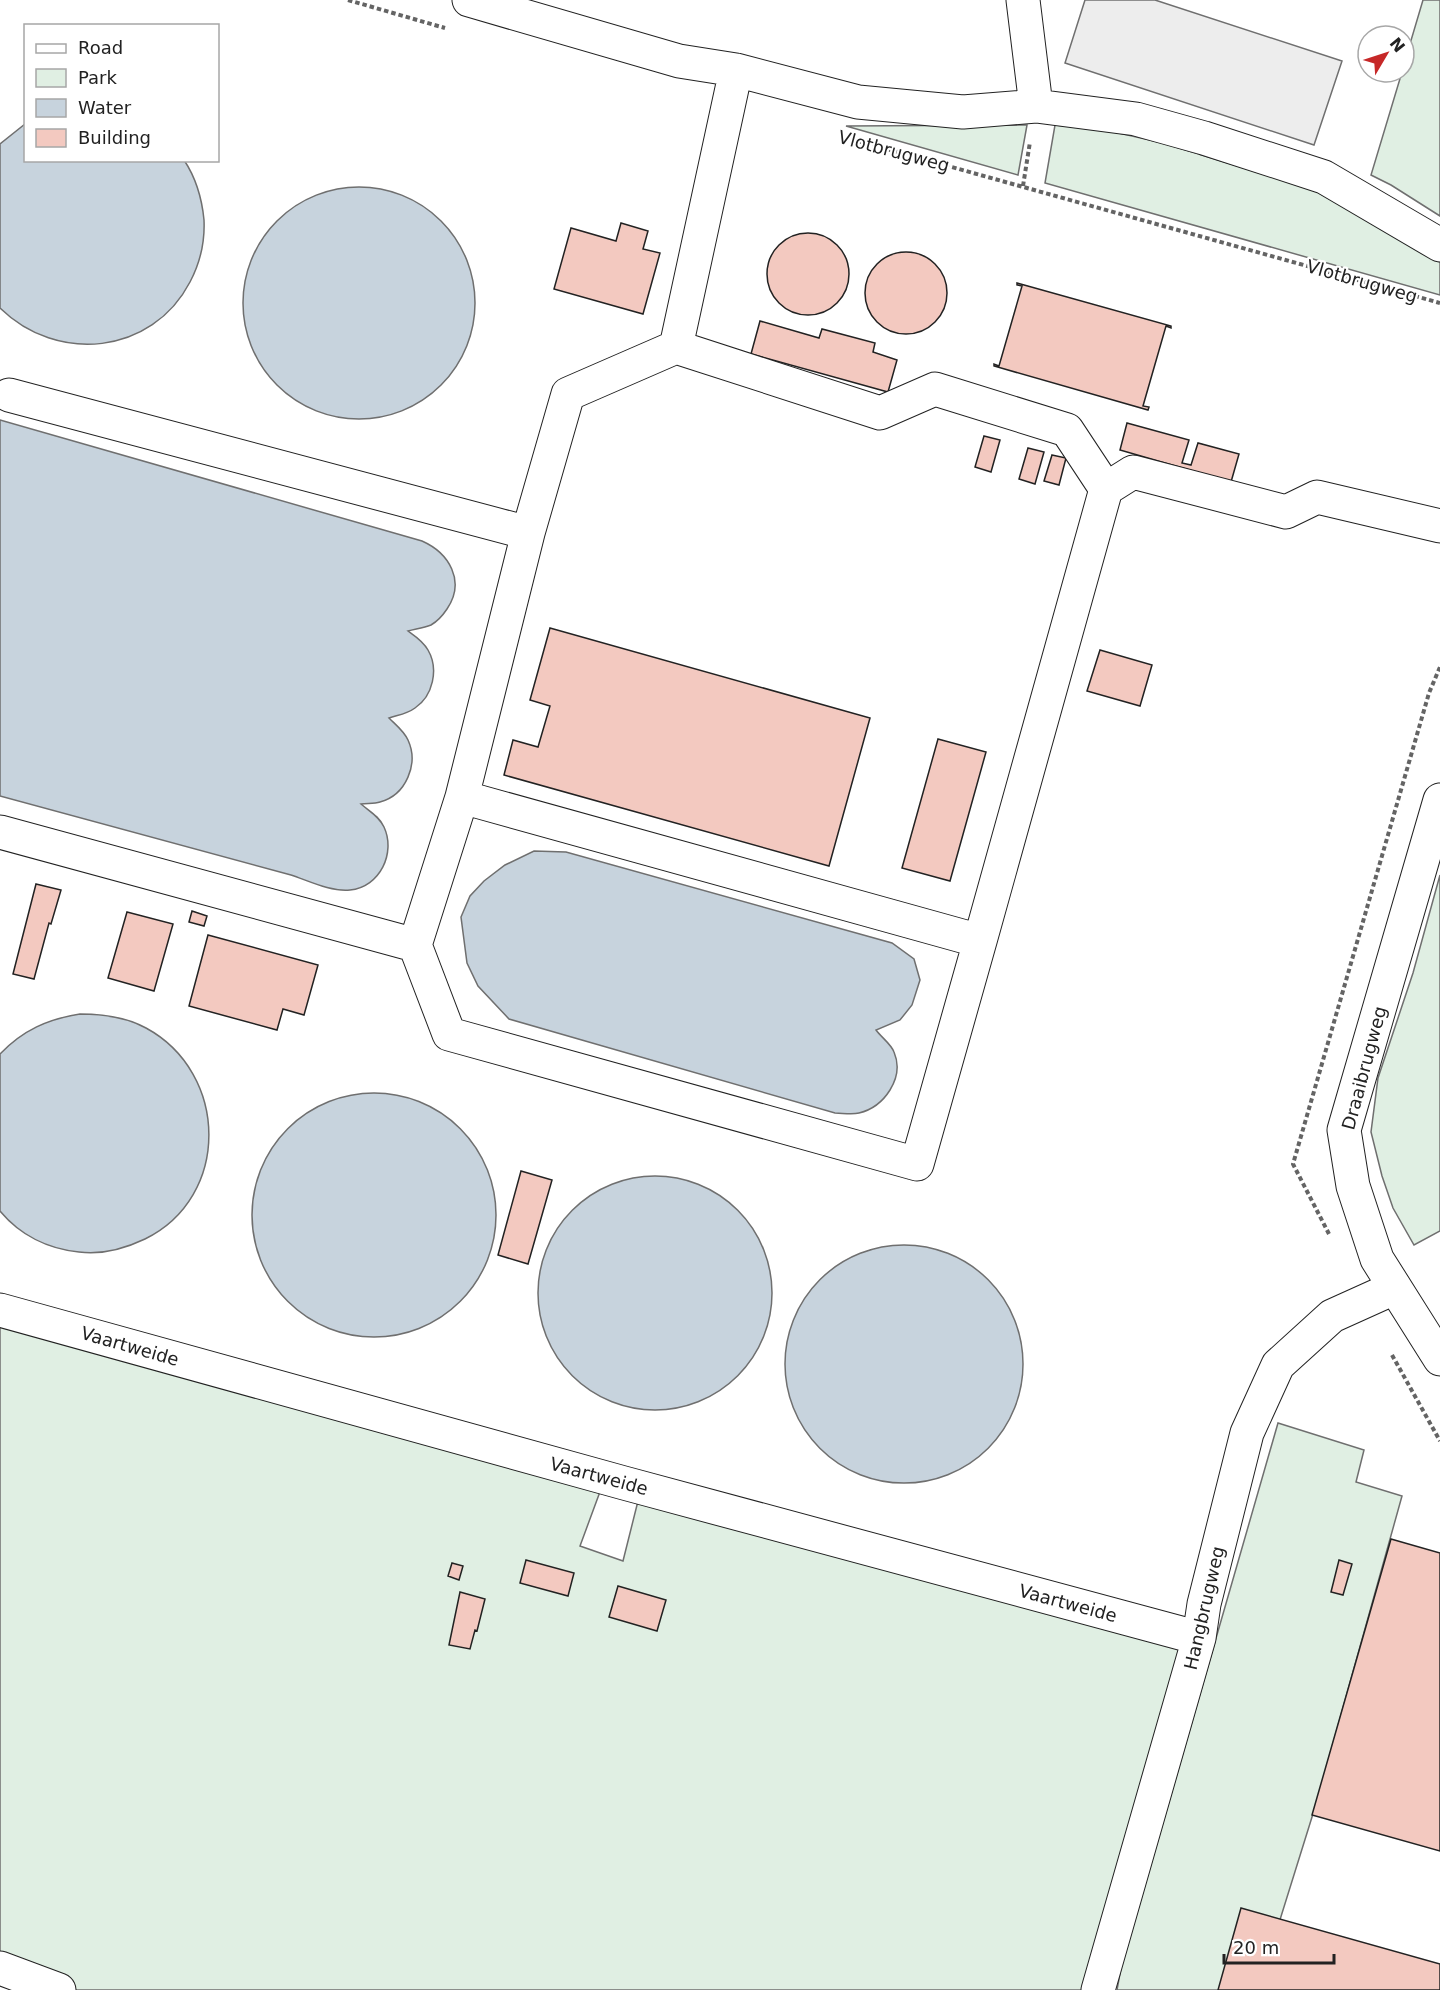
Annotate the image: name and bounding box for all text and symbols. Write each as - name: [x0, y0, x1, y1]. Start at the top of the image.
- legend: [24, 24, 219, 162]
- north arrow: [1356, 24, 1416, 84]
- text: N: [1386, 34, 1409, 56]
- text: Road: [78, 37, 123, 58]
- text: Park: [78, 67, 117, 88]
- text: Water: [78, 97, 132, 118]
- street label: Vlotbrugweg: [836, 126, 952, 176]
- text: Building: [78, 127, 151, 148]
- street label: Vlotbrugweg: [1304, 255, 1420, 307]
- street label: Draaibrugweg: [1337, 1004, 1391, 1132]
- street label: Vaartweide: [79, 1322, 181, 1370]
- street label: Vaartweide: [548, 1453, 650, 1499]
- street label: Hangbrugweg: [1180, 1544, 1228, 1672]
- street label: Vaartweide: [1017, 1580, 1119, 1626]
- scale bar: [1224, 1927, 1334, 1965]
- text: 20 m: [1233, 1937, 1279, 1958]

